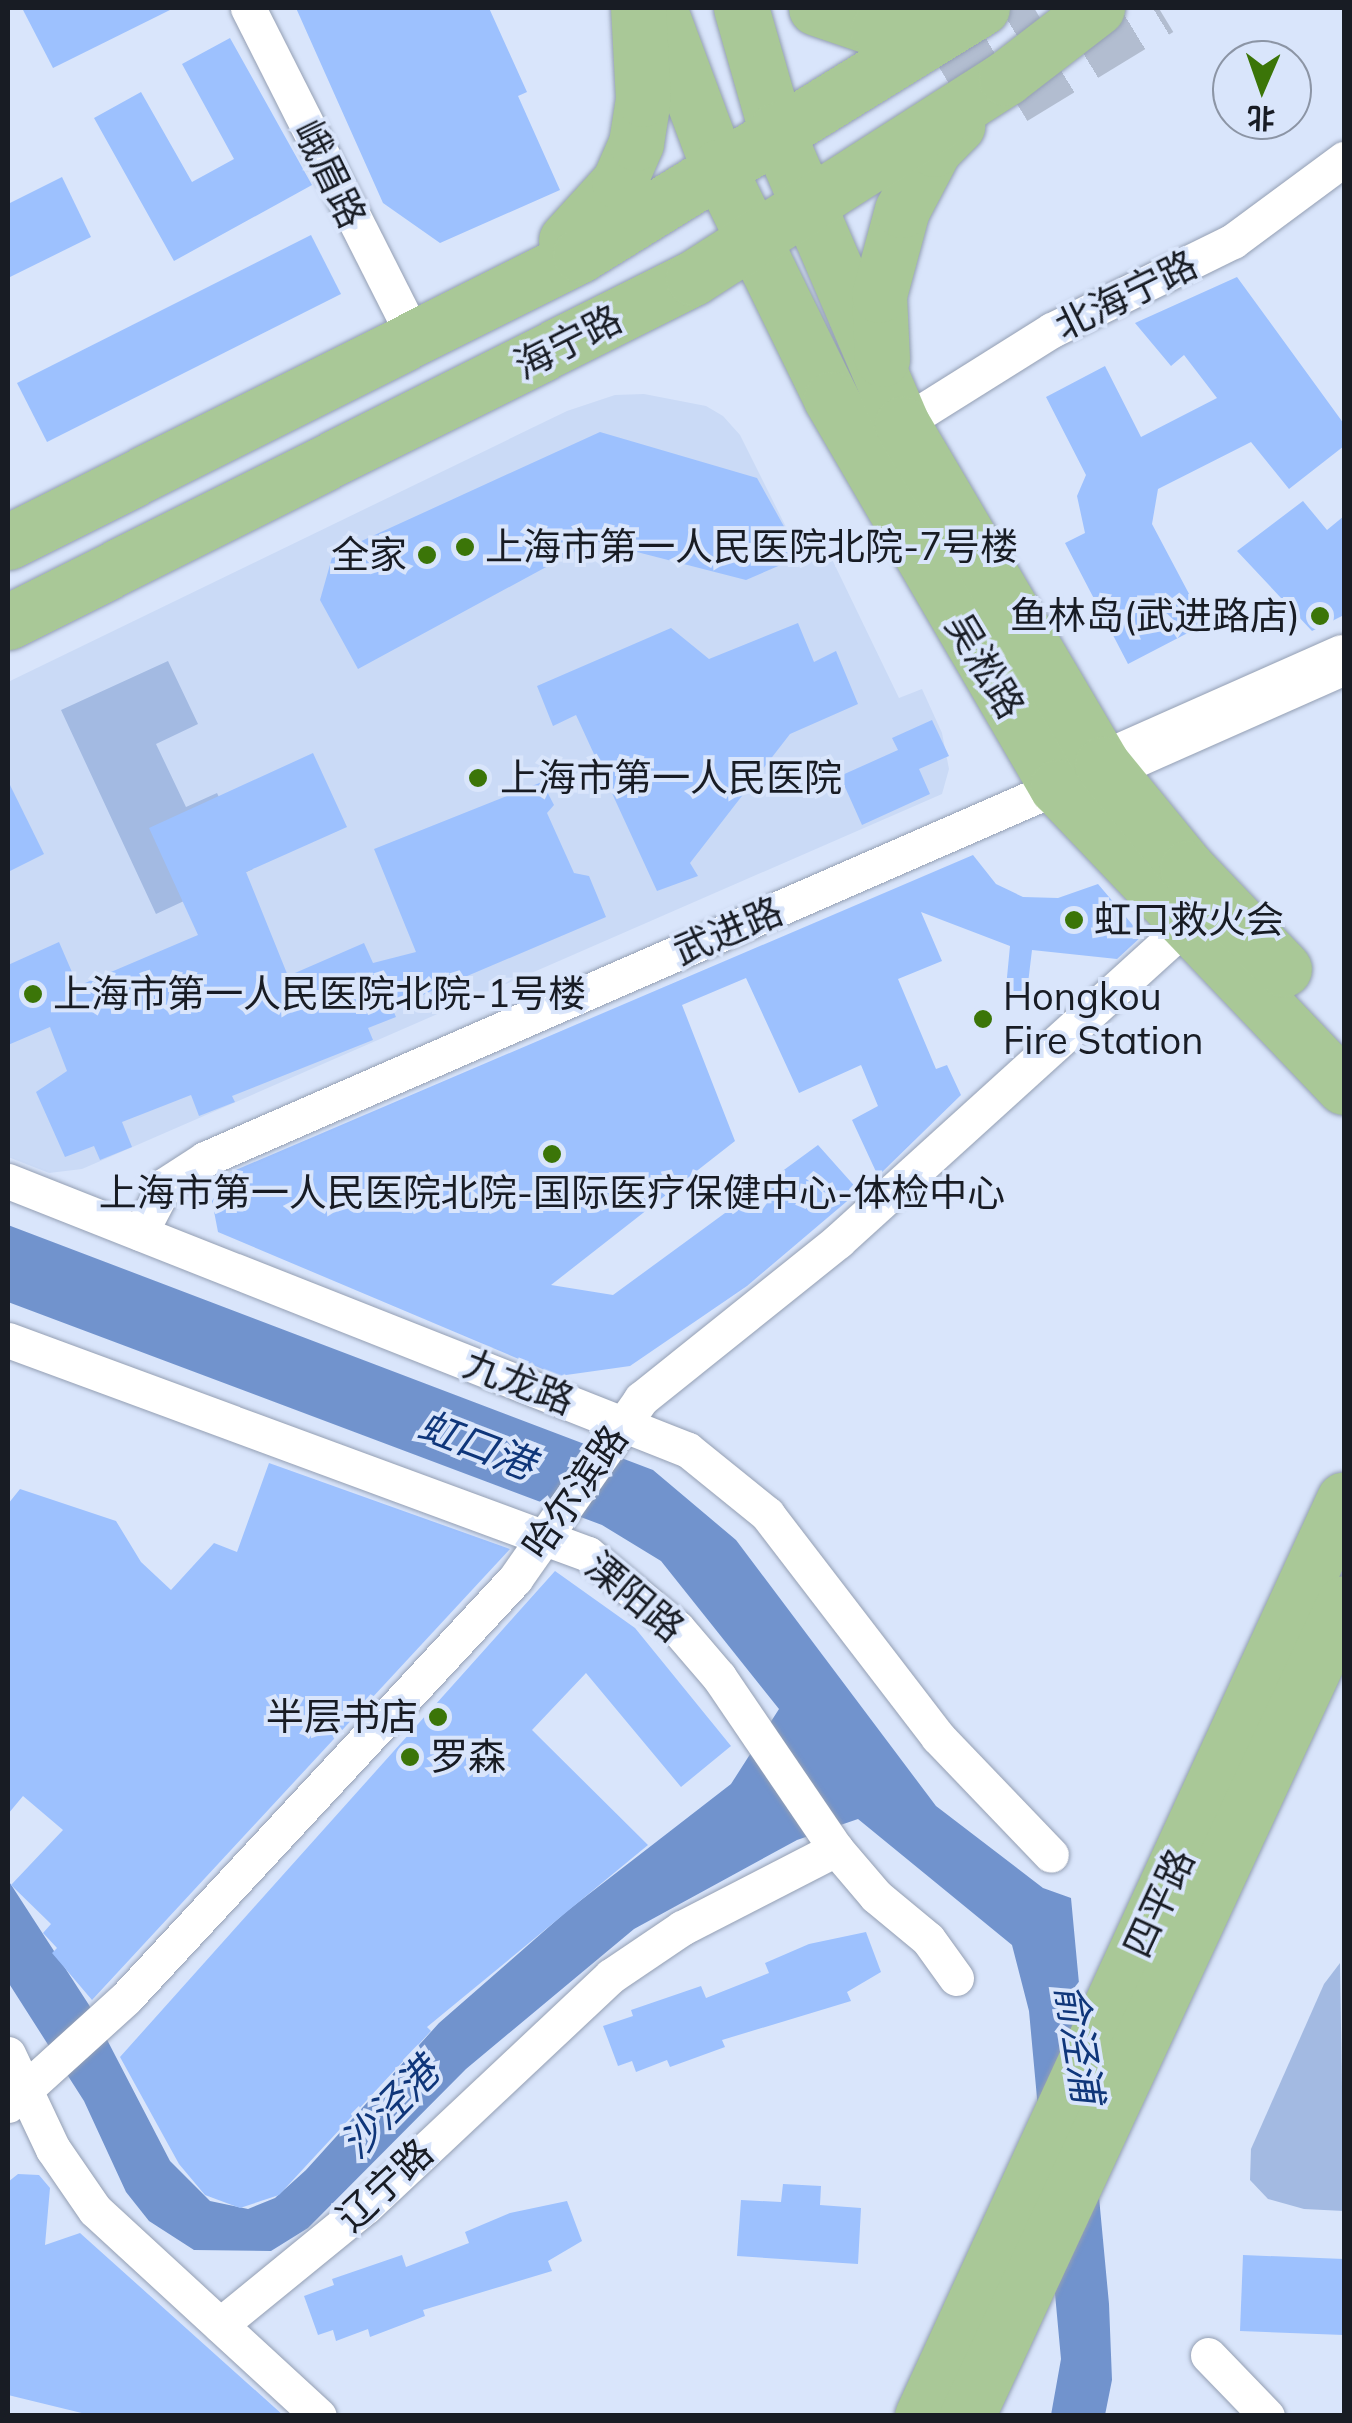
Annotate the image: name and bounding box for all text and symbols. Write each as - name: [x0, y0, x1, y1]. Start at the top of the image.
- north arrow: [1212, 40, 1312, 140]
- text: 北: [1246, 101, 1276, 136]
- street label: 峨眉路: [285, 113, 375, 235]
- street label: 北海宁路: [1048, 241, 1204, 349]
- street label: 海宁路: [507, 296, 629, 388]
- place label: 上海市第一人民医院北院-7号楼: [485, 524, 1018, 570]
- place label: 全家: [331, 532, 407, 578]
- marker: 上海市第一人民医院北院-7号楼: [454, 536, 476, 558]
- marker: 全家: [416, 544, 438, 566]
- place label: 鱼林岛(武进路店): [1010, 593, 1300, 639]
- street label: 吴淞路: [936, 605, 1034, 727]
- marker: 鱼林岛(武进路店): [1309, 605, 1331, 627]
- place label: 上海市第一人民医院: [500, 755, 842, 801]
- marker: 上海市第一人民医院: [465, 765, 491, 791]
- street label: 武进路: [667, 888, 789, 974]
- place label: 虹口救火会: [1094, 897, 1284, 943]
- marker: 虹口救火会: [1063, 909, 1085, 931]
- place label: 上海市第一人民医院北院-1号楼: [53, 971, 586, 1017]
- place label: Hongkou Fire Station: [1003, 974, 1204, 1064]
- marker: 上海市第一人民医院北院-1号楼: [22, 983, 44, 1005]
- marker: Hongkou Fire Station: [972, 1008, 994, 1030]
- marker: 上海市第一人民医院北院-国际医疗保健中心-体检中心: [541, 1143, 563, 1165]
- place label: 上海市第一人民医院北院-国际医疗保健中心-体检中心: [99, 1170, 1005, 1216]
- street label: 九龙路: [458, 1340, 580, 1424]
- water label: 虹口港: [412, 1400, 542, 1488]
- street label: 哈尔滨路: [513, 1417, 637, 1567]
- street label: 溧阳路: [577, 1543, 693, 1651]
- place label: 半层书店: [266, 1694, 418, 1740]
- marker: 半层书店: [427, 1706, 449, 1728]
- place label: 罗森: [430, 1734, 506, 1780]
- marker: 罗森: [399, 1746, 421, 1768]
- street label: 四平路: [1114, 1842, 1204, 1964]
- water label: 俞泾浦: [1047, 1980, 1113, 2106]
- water label: 沙泾港: [330, 2047, 448, 2167]
- street label: 辽宁路: [328, 2129, 442, 2241]

